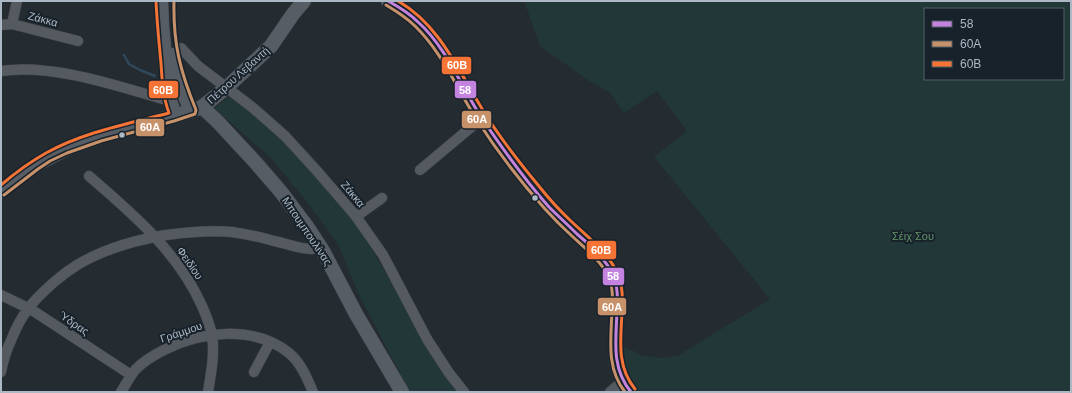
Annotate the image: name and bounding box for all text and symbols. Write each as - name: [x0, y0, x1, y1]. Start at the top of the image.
- legend: [924, 8, 1064, 80]
- street label: Ζάκκα: [27, 9, 60, 29]
- text: 58: [960, 17, 974, 31]
- text: 60Α: [960, 37, 981, 51]
- street label: Πέτρου Λεβαντή: [205, 44, 271, 106]
- line badge: 60Β: [441, 56, 472, 75]
- text: 60Β: [960, 57, 981, 71]
- text: 60Β: [447, 59, 467, 71]
- line badge: 60Β: [148, 80, 179, 99]
- line badge: 58: [454, 80, 477, 99]
- text: 60Β: [153, 84, 173, 96]
- text: 58: [459, 84, 471, 96]
- line badge: 60Α: [461, 110, 492, 129]
- text: 60Α: [467, 113, 487, 125]
- line badge: 60Α: [135, 118, 165, 137]
- text: 60Α: [140, 121, 160, 133]
- unlabelled marker: [117, 130, 127, 140]
- street label: Ζάκκα: [339, 179, 368, 210]
- unlabelled marker: [530, 193, 540, 203]
- street label: Μπουμπουλίνας: [280, 195, 334, 267]
- park label: Σέιχ Σου: [892, 230, 934, 242]
- line badge: 60Β: [586, 240, 617, 260]
- street label: Φειδίου: [175, 244, 205, 282]
- text: 60Β: [591, 244, 611, 256]
- line badge: 58: [602, 267, 625, 286]
- text: 58: [607, 270, 619, 282]
- line badge: 60Α: [597, 297, 627, 316]
- text: 60Α: [602, 301, 622, 313]
- street label: Ύδρας: [57, 309, 91, 337]
- street label: Γράμμου: [158, 319, 204, 345]

